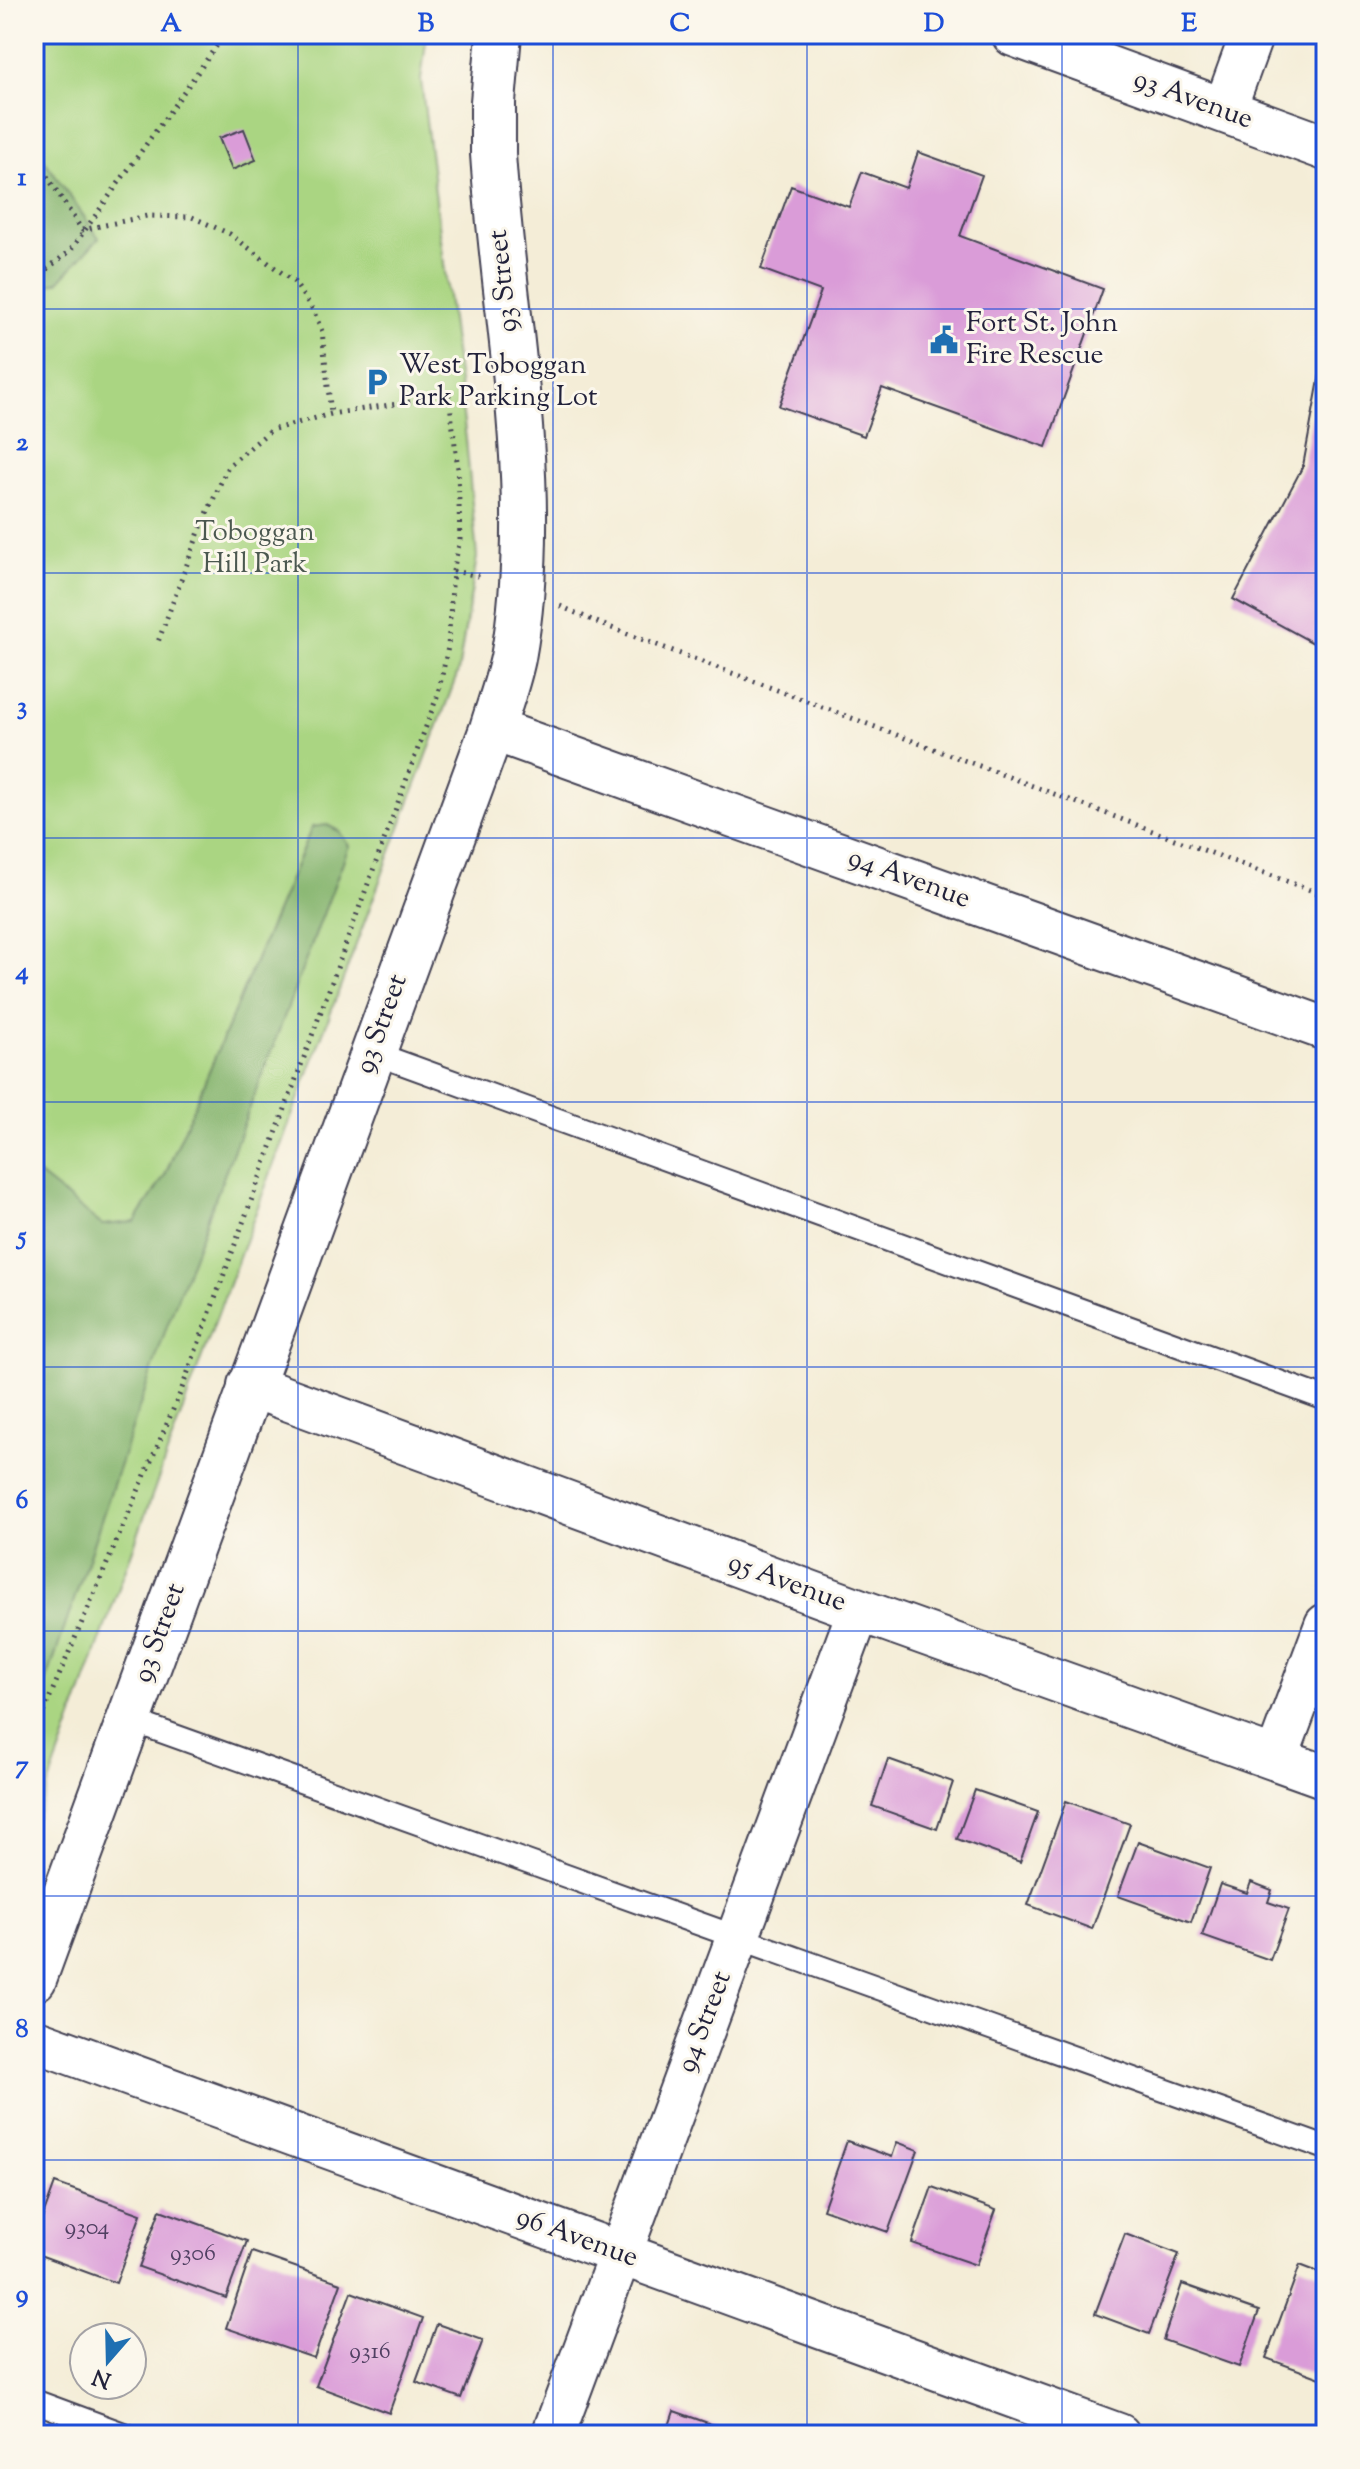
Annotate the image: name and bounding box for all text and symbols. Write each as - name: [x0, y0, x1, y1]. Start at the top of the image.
- text: A: [160, 6, 182, 43]
- text: B: [418, 6, 435, 43]
- text: C: [670, 6, 690, 43]
- text: D: [924, 6, 944, 43]
- text: E: [1181, 6, 1197, 43]
- street label: 93 Avenue: [1128, 60, 1258, 140]
- text: 1: [18, 160, 27, 197]
- street label: 93 Street: [479, 227, 529, 334]
- place label: Fort St. John Fire Rescue: [966, 304, 1118, 376]
- public building icon: Fort St. John Fire Rescue: [929, 325, 959, 355]
- place label: West Toboggan Park Parking Lot: [399, 346, 598, 418]
- parking icon: West Toboggan Park Parking Lot: [362, 367, 392, 397]
- text: 2: [16, 425, 29, 462]
- park label: Toboggan Hill Park: [195, 513, 315, 585]
- text: 3: [17, 689, 27, 726]
- street label: 94 Avenue: [842, 838, 976, 920]
- text: 4: [14, 954, 29, 991]
- street label: 93 Street: [346, 968, 419, 1079]
- text: 5: [16, 1219, 27, 1256]
- text: 6: [16, 1483, 29, 1520]
- street label: 95 Avenue: [722, 1543, 852, 1623]
- street label: 93 Street: [124, 1577, 197, 1688]
- text: 7: [15, 1748, 29, 1785]
- street label: 94 Street: [667, 1965, 743, 2079]
- text: 8: [15, 2012, 29, 2049]
- street label: 96 Avenue: [510, 2197, 644, 2279]
- house number: 9304: [65, 2211, 109, 2245]
- house number: 9306: [170, 2237, 216, 2271]
- text: 9: [16, 2277, 29, 2314]
- north arrow: [68, 2321, 148, 2401]
- house number: 9316: [349, 2335, 391, 2369]
- text: N: [88, 2359, 116, 2395]

